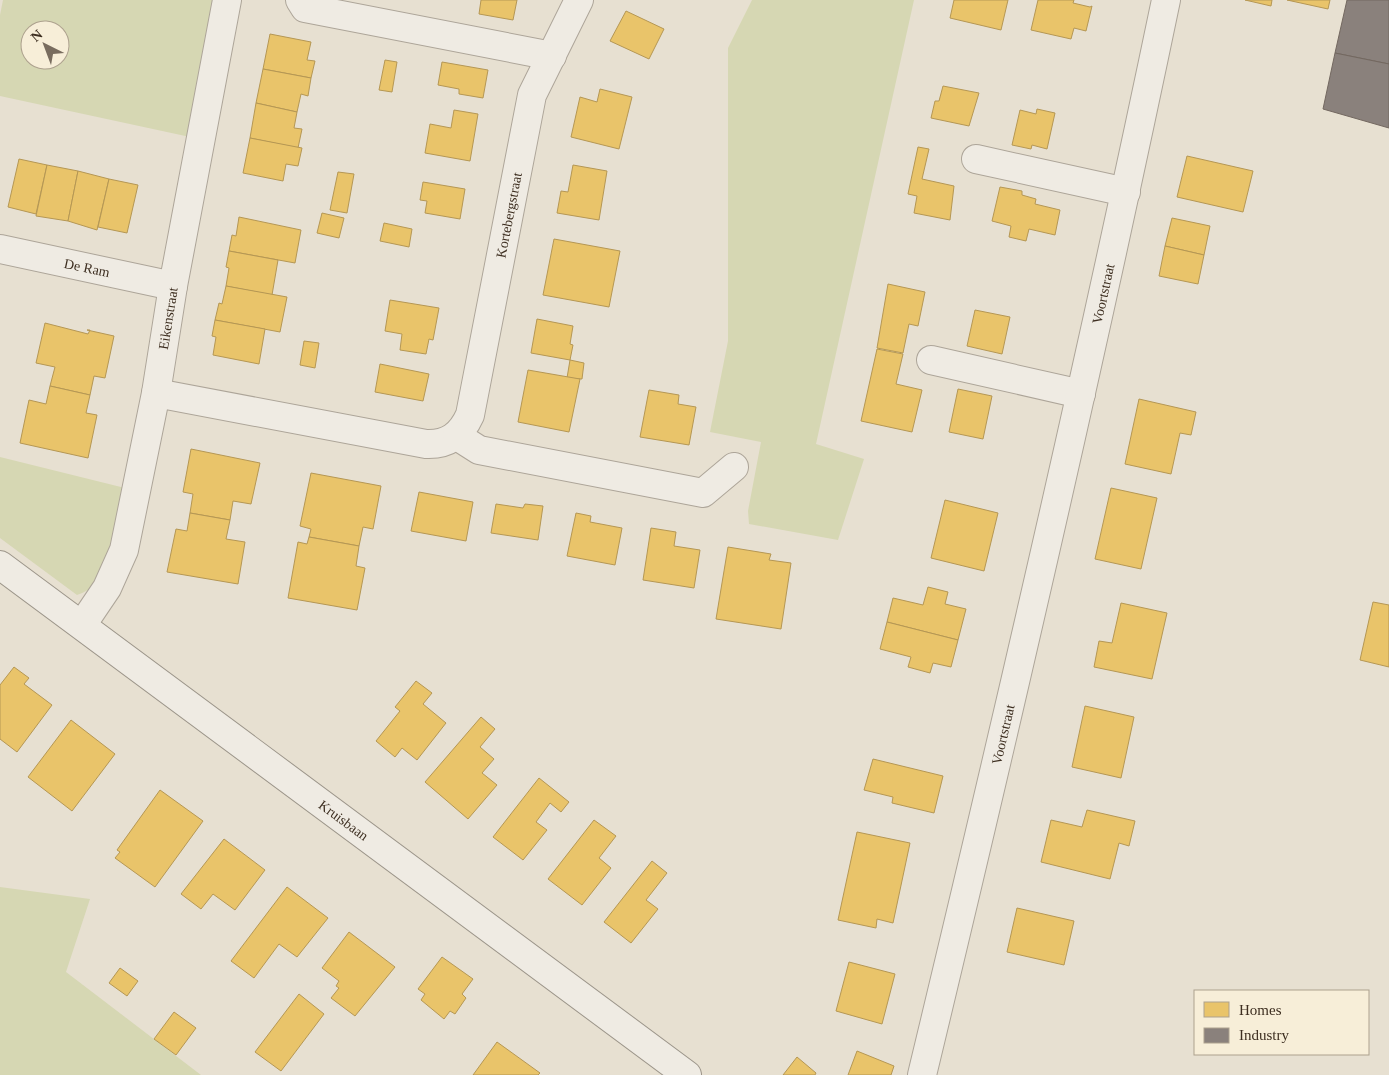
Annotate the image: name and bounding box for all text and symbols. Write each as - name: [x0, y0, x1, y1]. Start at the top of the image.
- north arrow: [20, 20, 70, 70]
- text: N: [28, 27, 45, 45]
- street label: Kortebergstraat: [493, 171, 524, 259]
- street label: De Ram: [63, 255, 111, 280]
- street label: Voortstraat: [1089, 262, 1117, 325]
- street label: Eikenstraat: [155, 286, 180, 351]
- street label: Voortstraat: [989, 703, 1017, 766]
- street label: Kruisbaan: [316, 797, 371, 843]
- legend: [1194, 990, 1369, 1055]
- text: Homes: [1239, 1002, 1282, 1018]
- text: Industry: [1239, 1027, 1289, 1043]

